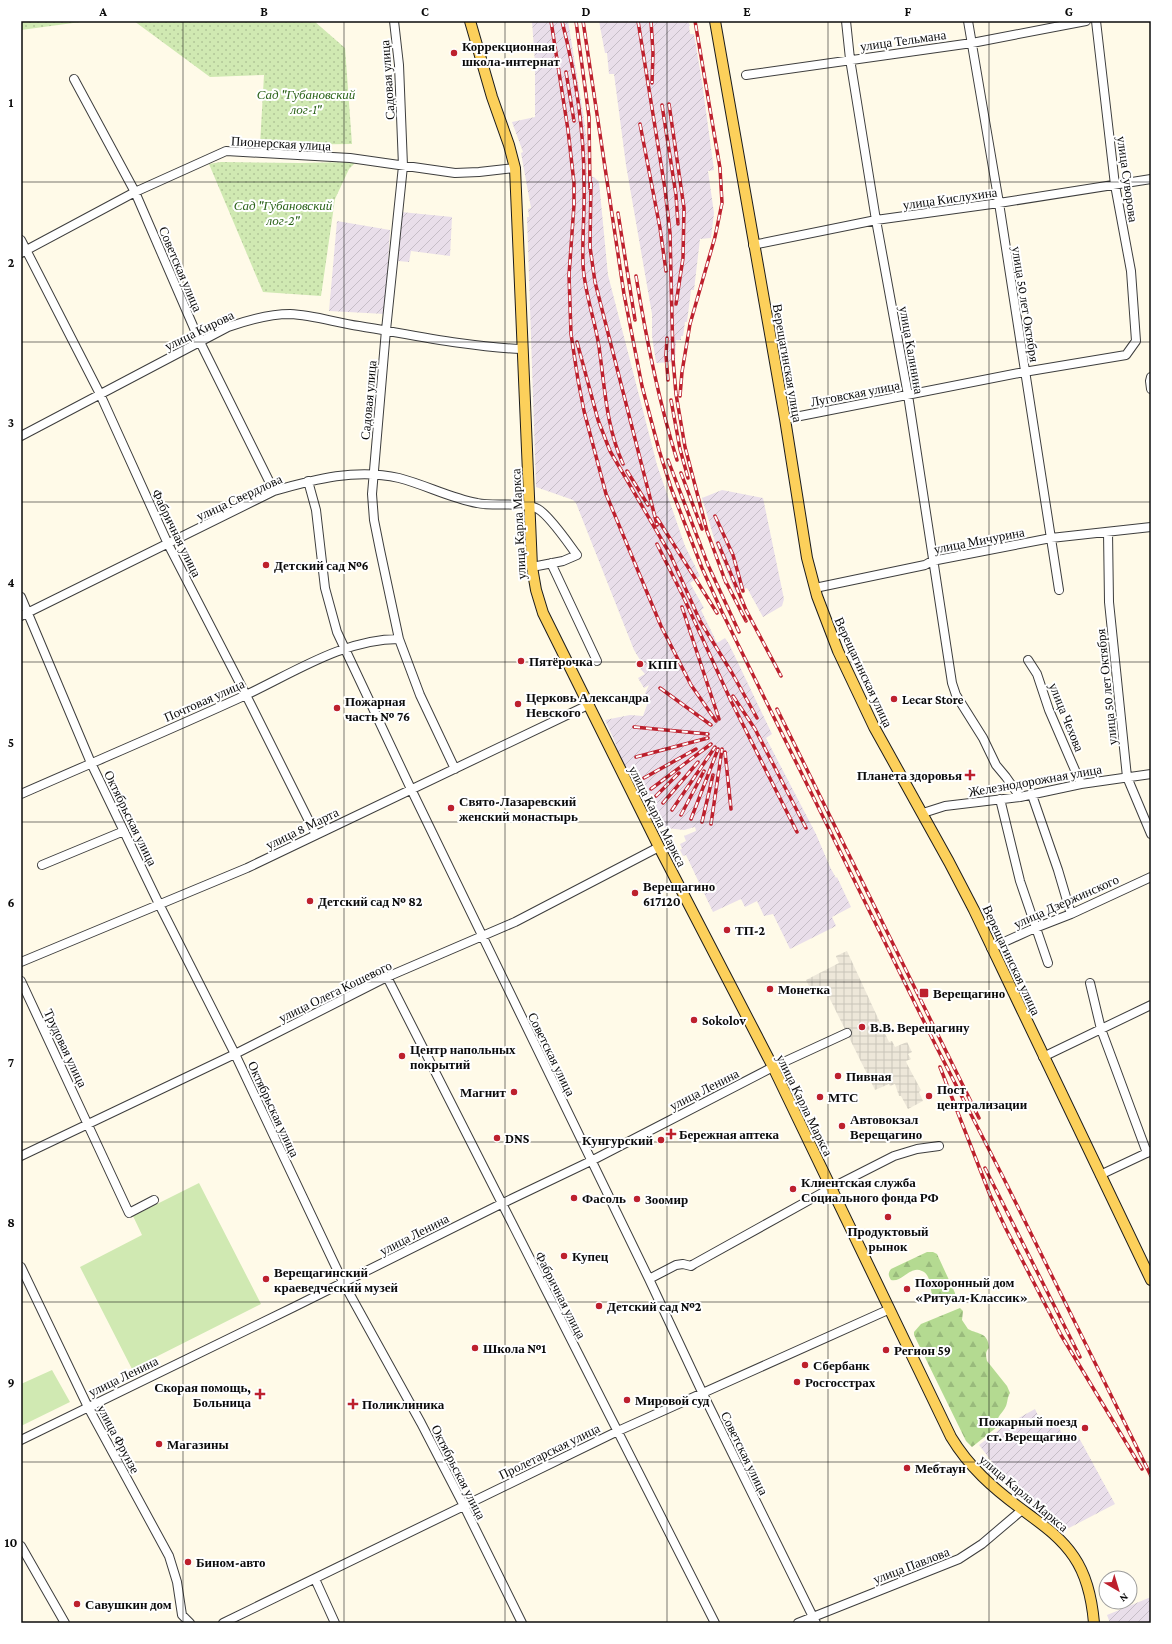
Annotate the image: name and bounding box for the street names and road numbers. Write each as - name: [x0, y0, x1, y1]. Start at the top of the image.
- street label: улица Тельмана: [859, 27, 947, 54]
- street label: Садовая улица: [377, 39, 398, 120]
- street label: Пионерская улица: [231, 133, 332, 154]
- street label: улица Суворова: [1114, 135, 1141, 223]
- street label: улица Кислухина: [902, 184, 998, 213]
- street label: Советская улица: [156, 224, 205, 314]
- street label: улица 50 лет Октября: [1009, 245, 1042, 363]
- street label: Верещагинская улица: [770, 303, 805, 424]
- street label: улица Калинина: [896, 305, 927, 395]
- street label: улица Кирова: [162, 307, 236, 354]
- street label: Садовая улица: [358, 359, 379, 440]
- street label: Луговская улица: [809, 377, 901, 410]
- street label: улица Карла Маркса: [508, 468, 529, 580]
- street label: улица Свердлова: [194, 471, 285, 524]
- street label: Фабричная улица: [149, 487, 204, 580]
- street label: улица Мичурина: [932, 524, 1026, 557]
- street label: Верещагинская улица: [831, 615, 896, 730]
- street label: улица 50 лет Октября: [1093, 628, 1120, 746]
- street label: Почтовая улица: [162, 676, 247, 725]
- street label: улица Чехова: [1046, 681, 1087, 754]
- street label: Железнодорожная улица: [967, 761, 1103, 800]
- street label: улица Карла Маркса: [626, 763, 690, 869]
- street label: Октябрьская улица: [101, 768, 160, 869]
- street label: улица 8 Марта: [263, 804, 341, 853]
- street label: улица Дзержинского: [1011, 872, 1121, 931]
- street label: Верещагинская улица: [979, 903, 1044, 1018]
- street label: улица Олега Кошевого: [276, 958, 394, 1025]
- street label: Трудовая улица: [41, 1007, 90, 1090]
- street label: Советская улица: [525, 1010, 578, 1099]
- street label: улица Карла Маркса: [773, 1052, 836, 1159]
- street label: Октябрьская улица: [245, 1059, 302, 1160]
- street label: улица Ленина: [667, 1065, 742, 1113]
- street label: улица Ленина: [377, 1210, 452, 1258]
- street label: Фабричная улица: [532, 1249, 589, 1342]
- street label: улица Ленина: [86, 1353, 161, 1400]
- street label: улица Фрунзе: [94, 1402, 143, 1476]
- street label: Советская улица: [718, 1409, 771, 1498]
- street label: Пролетарская улица: [496, 1420, 602, 1482]
- street label: Октябрьская улица: [428, 1422, 489, 1522]
- street label: улица Карла Маркса: [976, 1452, 1071, 1535]
- street label: улица Павлова: [871, 1544, 952, 1587]

